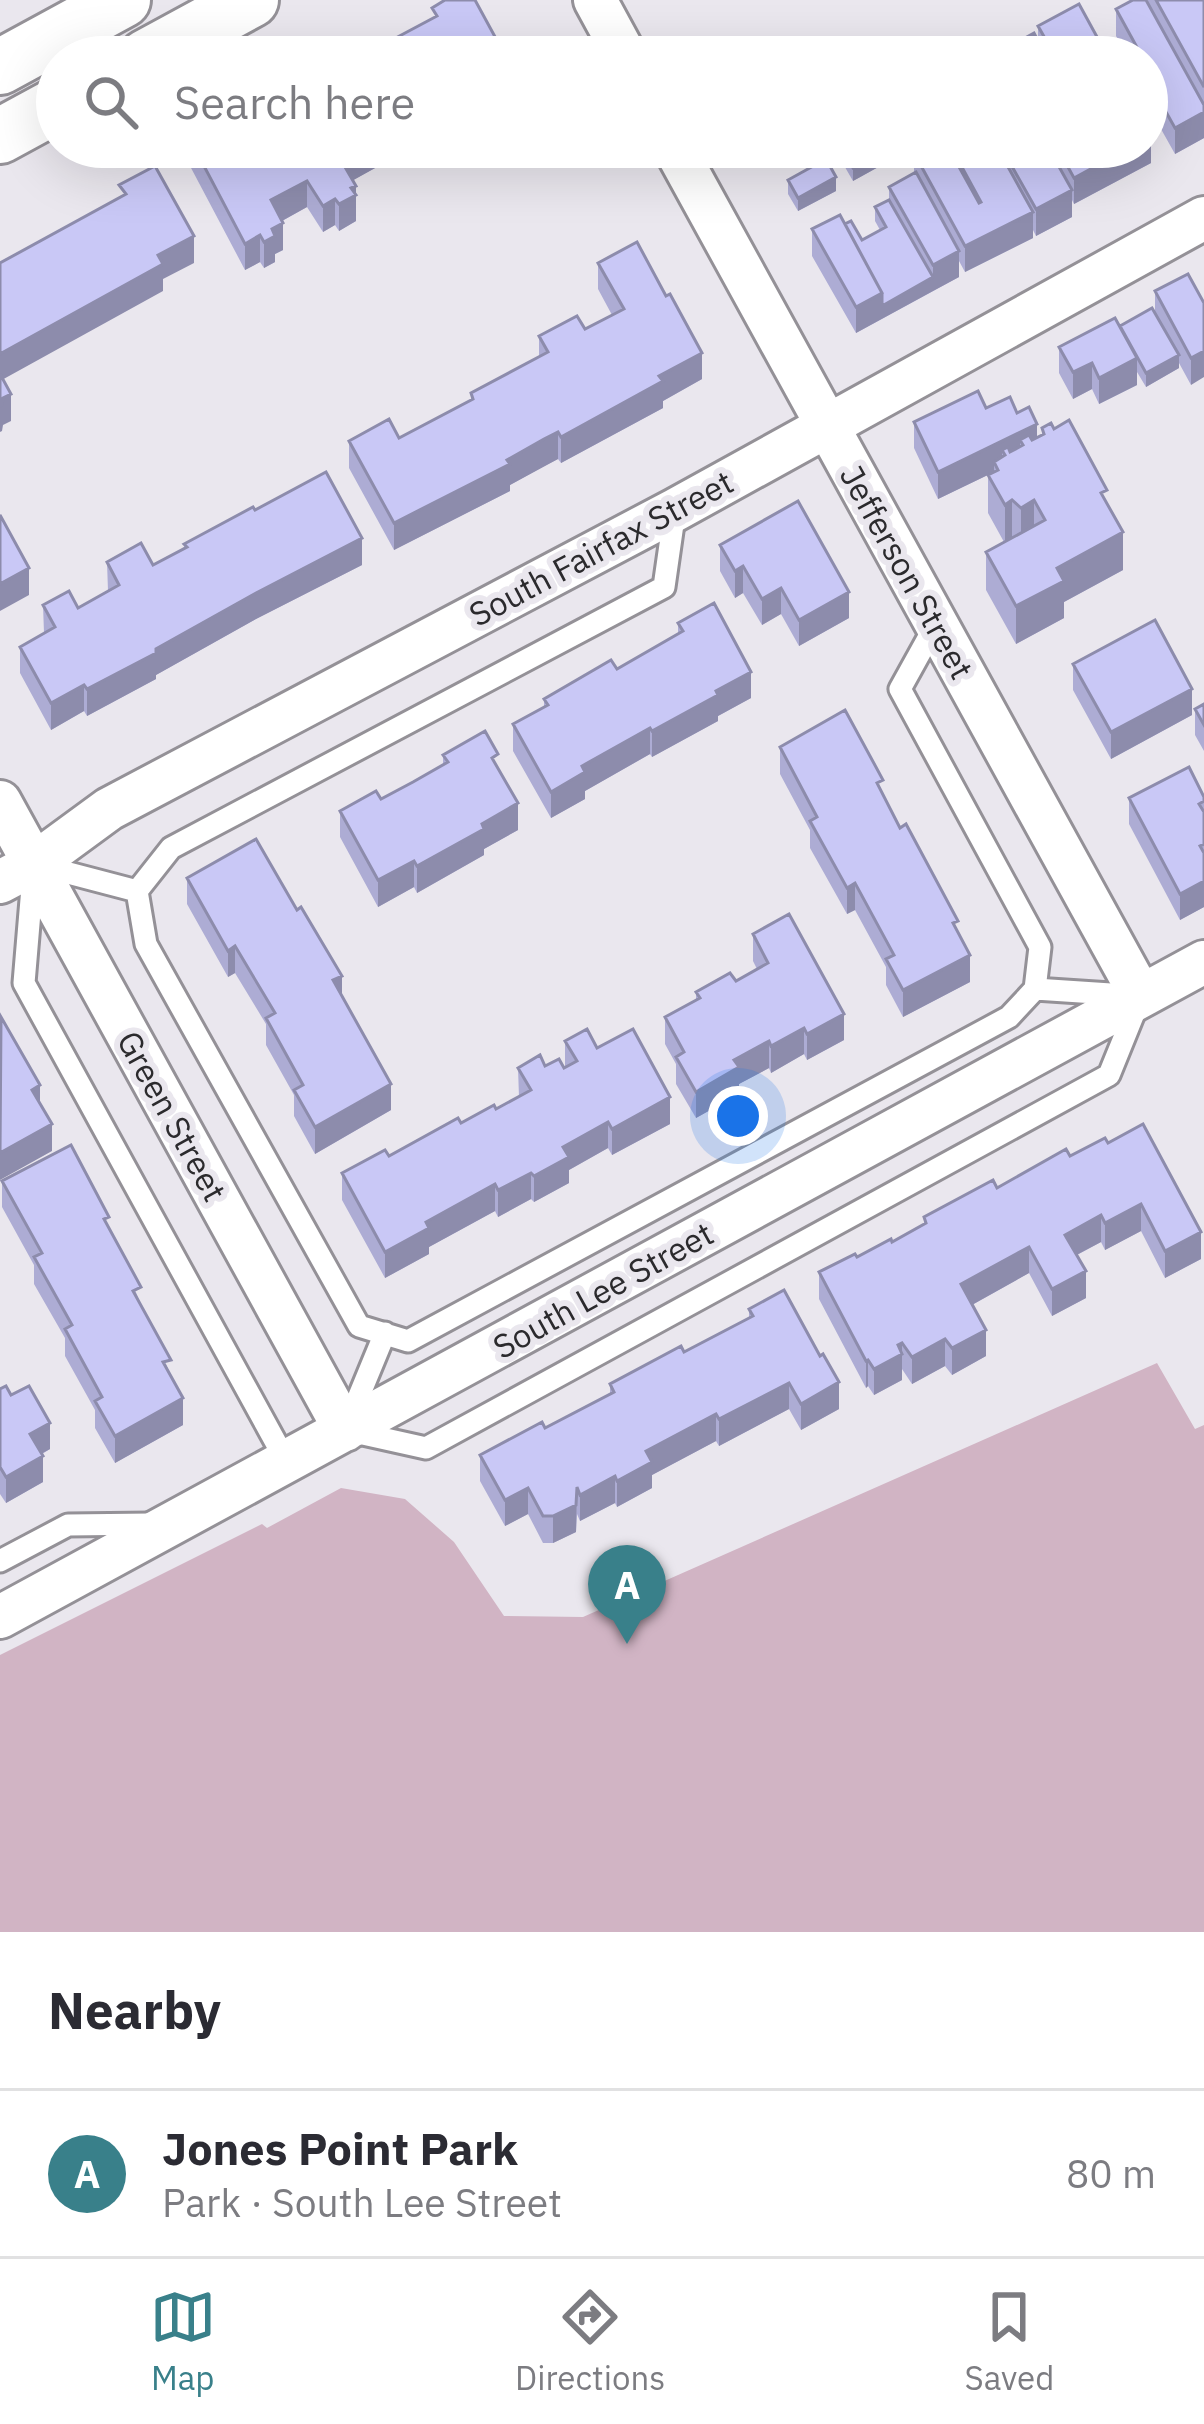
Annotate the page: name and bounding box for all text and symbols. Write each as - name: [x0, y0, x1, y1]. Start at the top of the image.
- search box: [36, 36, 1168, 168]
- icon: search: [78, 69, 144, 135]
- text: Search here: [174, 73, 415, 131]
- street label: Jefferson Street: [831, 457, 984, 686]
- street label: South Fairfax Street: [461, 460, 740, 635]
- street label: Green Street: [108, 1023, 237, 1208]
- your location: [708, 1086, 768, 1146]
- street label: South Lee Street: [485, 1211, 720, 1368]
- pin: A: [588, 1545, 666, 1644]
- text: Nearby: [48, 1977, 221, 2043]
- text: Jones Point Park: [162, 2119, 518, 2177]
- text: A: [74, 2148, 100, 2199]
- text: 80 m: [1066, 2148, 1156, 2199]
- text: Park · South Lee Street: [162, 2177, 562, 2228]
- tab: Map: [150, 2284, 216, 2399]
- tab: Directions: [515, 2284, 665, 2399]
- tab: Saved: [965, 2284, 1054, 2399]

